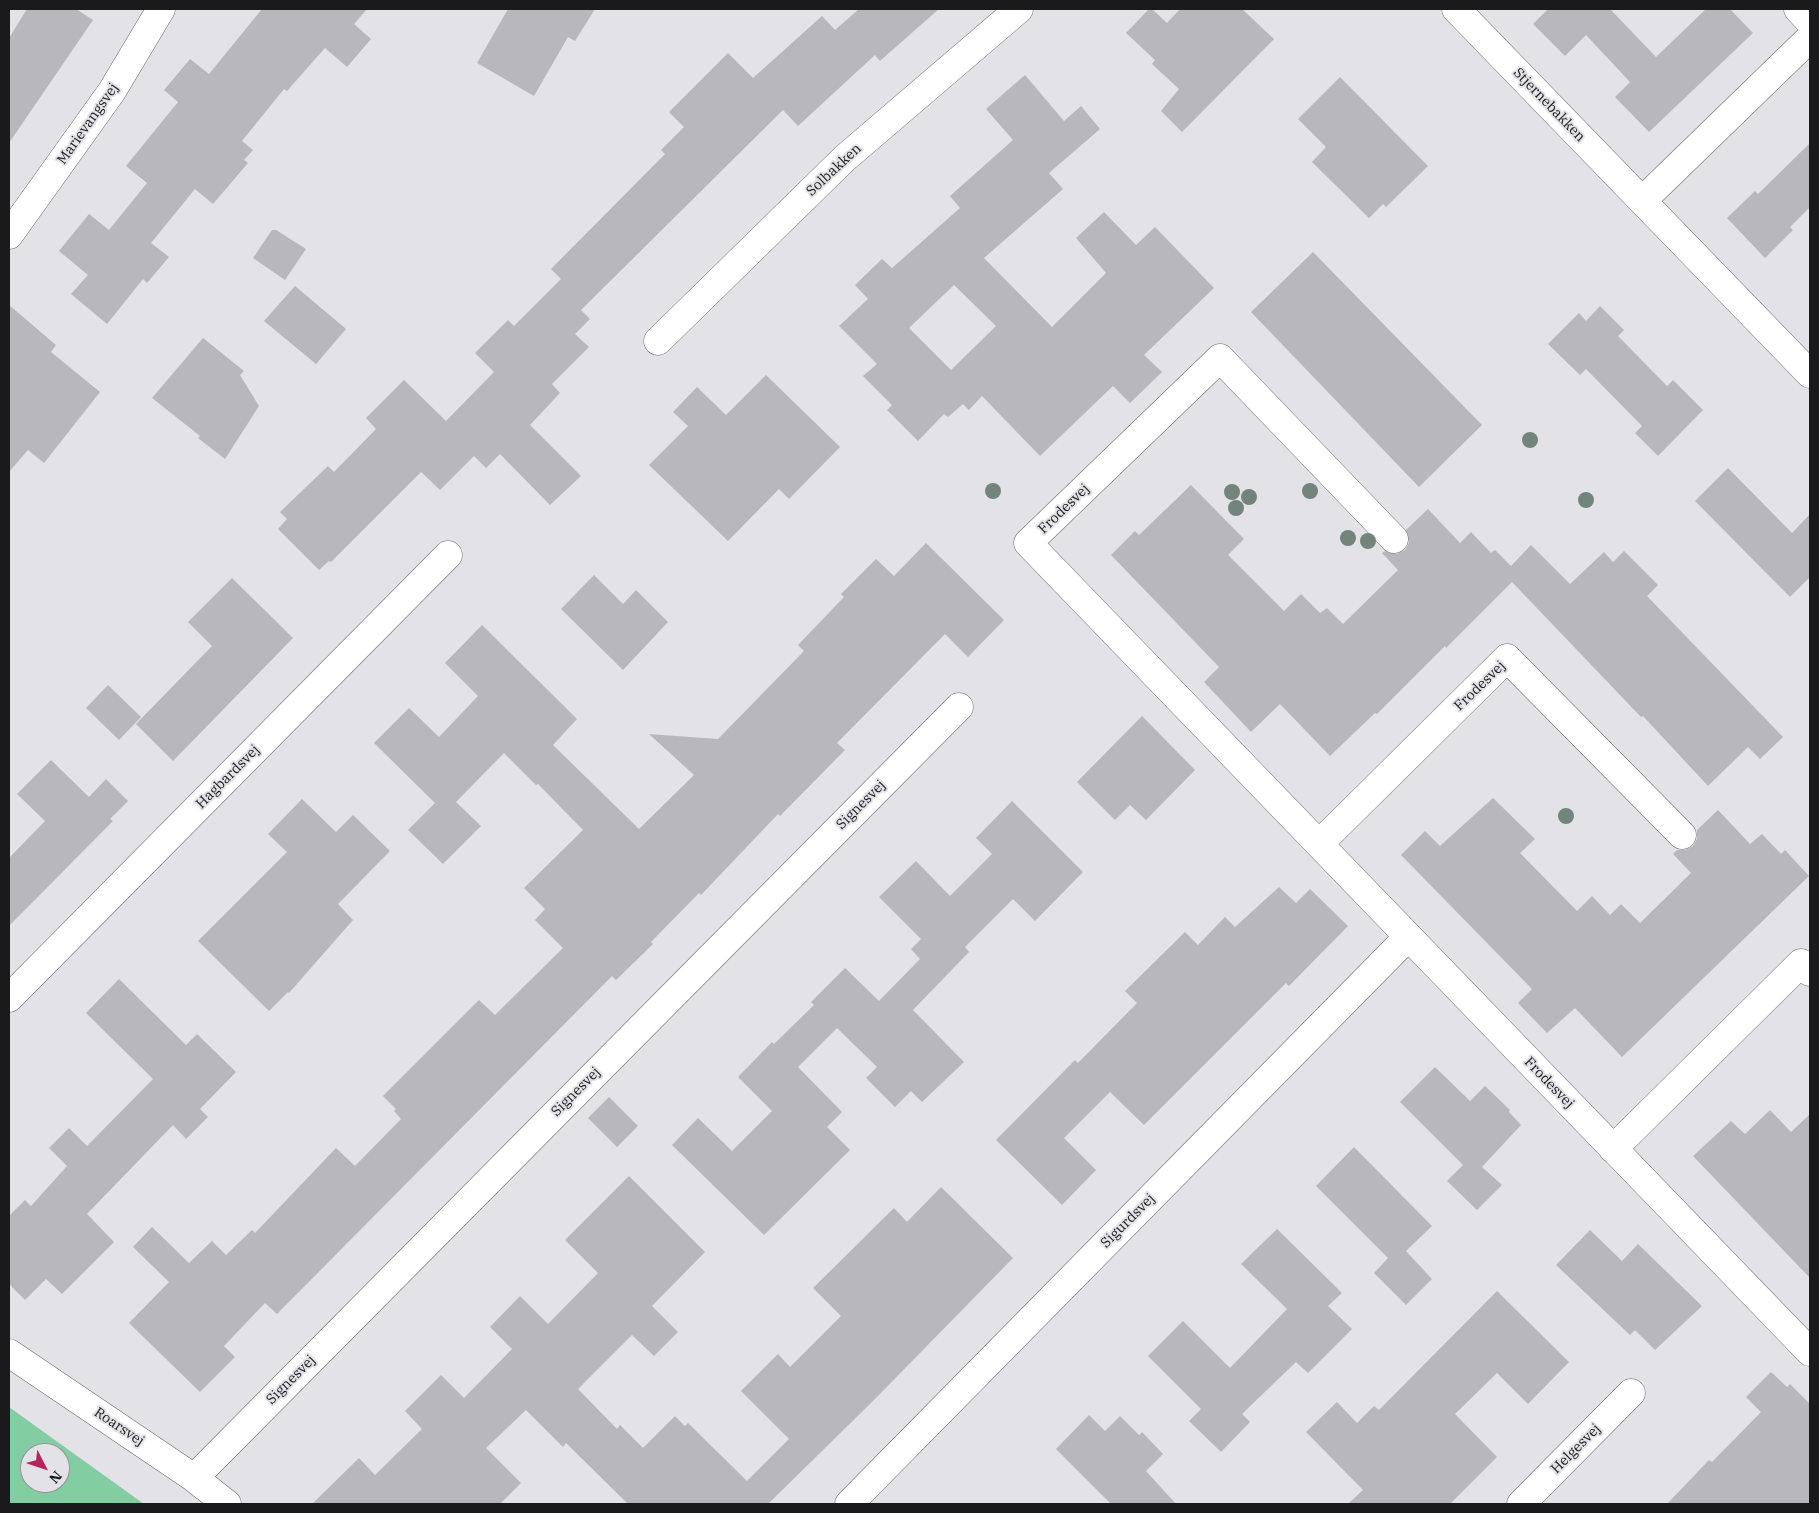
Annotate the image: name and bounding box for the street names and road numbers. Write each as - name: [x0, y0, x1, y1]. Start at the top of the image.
- street label: Stjernebakken: [1510, 65, 1588, 145]
- street label: Marievangsvej: [54, 80, 122, 168]
- street label: Solbakken: [803, 140, 865, 200]
- street label: Frodesvej: [1035, 481, 1093, 537]
- street label: Frodesvej: [1451, 658, 1509, 714]
- street label: Hagbardsvej: [193, 742, 263, 812]
- street label: Signesvej: [833, 777, 889, 833]
- street label: Frodesvej: [1521, 1054, 1577, 1112]
- street label: Signesvej: [548, 1064, 604, 1120]
- street label: Sigurdsvej: [1098, 1191, 1158, 1251]
- street label: Signesvej: [263, 1352, 319, 1408]
- street label: Roarsvej: [91, 1404, 147, 1450]
- street label: Helgesvej: [1548, 1421, 1604, 1477]

